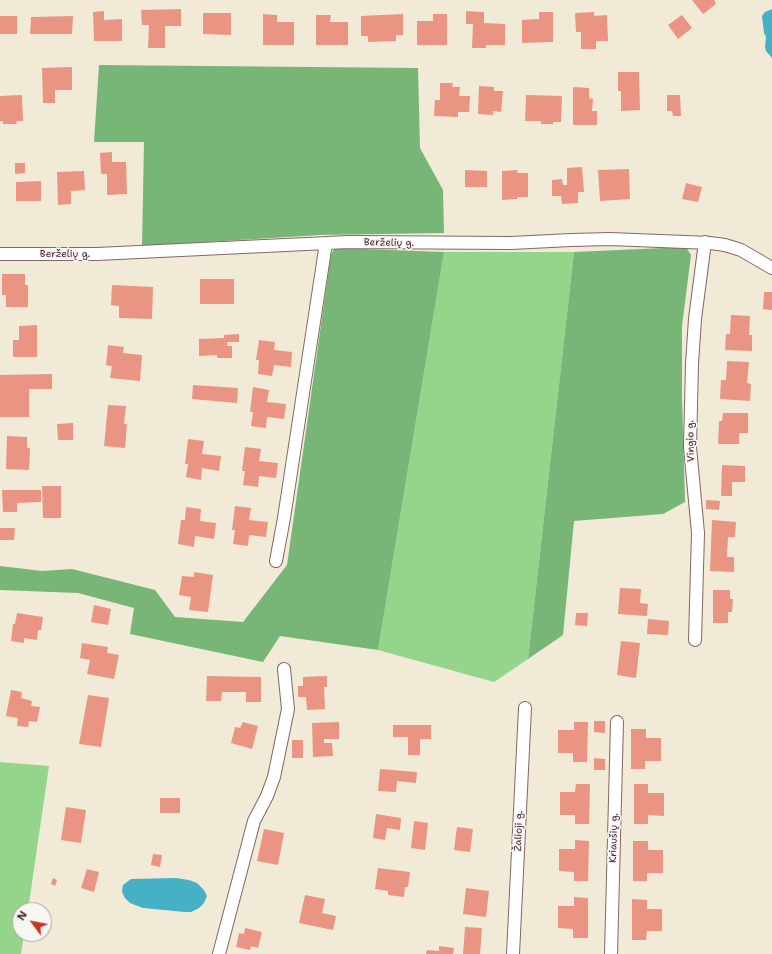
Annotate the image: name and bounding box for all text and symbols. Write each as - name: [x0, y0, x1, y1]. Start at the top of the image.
- street label: Berželių g.: [364, 237, 414, 249]
- street label: Berželių g.: [40, 248, 90, 260]
- street label: Vingio g.: [685, 420, 697, 462]
- street label: Žalioji g.: [512, 810, 526, 852]
- street label: Kriaušių g.: [607, 813, 621, 863]
- north arrow: [12, 902, 52, 942]
- text: N: [14, 908, 31, 924]

